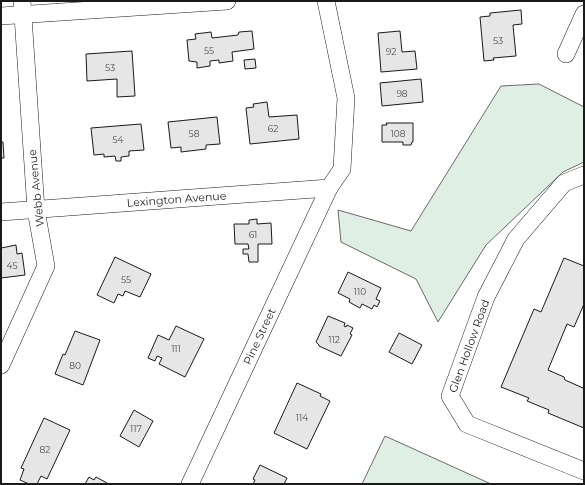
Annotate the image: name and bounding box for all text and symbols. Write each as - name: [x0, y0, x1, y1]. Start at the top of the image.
- house number: 53: [493, 35, 503, 46]
- house number: 55: [204, 45, 214, 56]
- house number: 92: [386, 46, 396, 57]
- house number: 53: [105, 62, 115, 73]
- house number: 98: [396, 88, 408, 99]
- house number: 62: [268, 123, 278, 134]
- house number: 58: [189, 128, 200, 139]
- house number: 108: [391, 128, 406, 139]
- house number: 54: [112, 134, 124, 145]
- street label: Webb Avenue: [25, 148, 47, 227]
- street label: Lexington Avenue: [126, 189, 227, 210]
- house number: 61: [249, 229, 257, 240]
- house number: 45: [6, 260, 18, 271]
- house number: 55: [121, 274, 131, 285]
- house number: 110: [354, 286, 366, 297]
- street label: Glen Hollow Road: [446, 297, 492, 395]
- street label: Pine Street: [240, 305, 279, 367]
- house number: 112: [328, 334, 340, 345]
- house number: 111: [171, 343, 181, 354]
- house number: 80: [69, 360, 81, 371]
- house number: 114: [296, 412, 308, 423]
- house number: 117: [130, 423, 142, 434]
- house number: 82: [40, 444, 50, 455]

